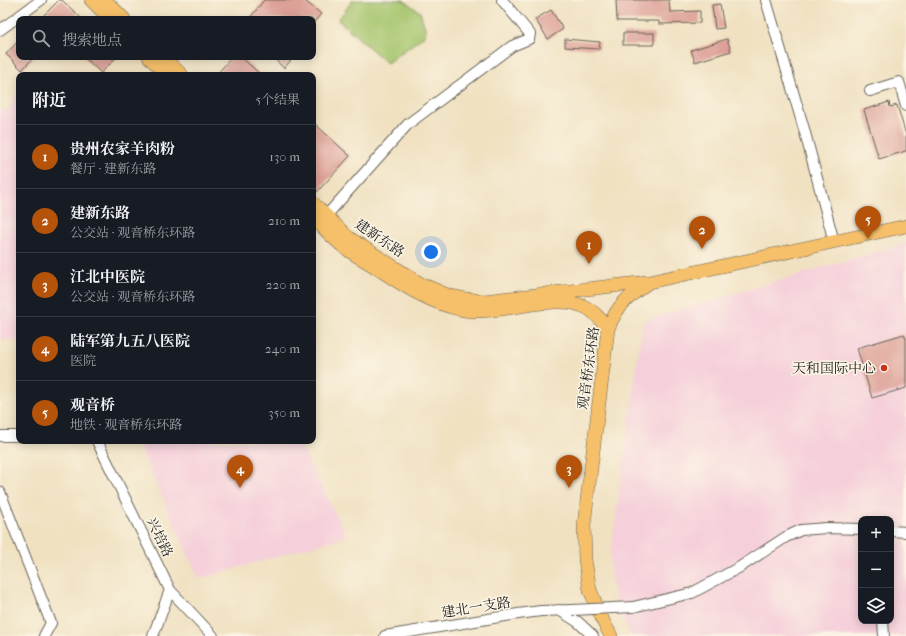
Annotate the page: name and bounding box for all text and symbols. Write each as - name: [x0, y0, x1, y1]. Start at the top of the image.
- search box: [16, 16, 316, 60]
- icon: search: [30, 27, 52, 49]
- text: 搜索地点: [62, 31, 122, 49]
- text: 附近: [32, 90, 66, 110]
- text: 5个结果: [255, 92, 300, 107]
- text: 贵州农家羊肉粉: [70, 140, 175, 158]
- text: 1: [43, 149, 47, 164]
- text: 130 m: [269, 149, 300, 164]
- text: 餐厅 · 建新东路: [70, 161, 156, 176]
- text: 建新东路: [70, 204, 130, 222]
- pin: 5: [855, 206, 881, 239]
- text: 2: [42, 213, 48, 228]
- text: 210 m: [268, 213, 300, 228]
- street label: 建新东路: [352, 216, 408, 261]
- pin: 2: [689, 216, 715, 249]
- text: 公交站 · 观音桥东环路: [70, 225, 195, 240]
- pin: 1: [576, 231, 602, 264]
- your location: [421, 242, 441, 262]
- text: 江北中医院: [70, 268, 145, 286]
- text: 3: [42, 277, 48, 292]
- text: 220 m: [266, 277, 300, 292]
- text: 公交站 · 观音桥东环路: [70, 289, 195, 304]
- street label: 观音桥东环路: [574, 325, 603, 411]
- text: 陆军第九五八医院: [70, 332, 190, 350]
- text: 4: [41, 341, 49, 356]
- text: 240 m: [265, 341, 300, 356]
- text: 医院: [70, 353, 96, 368]
- place label: 天和国际中心: [792, 360, 876, 377]
- marker: 天和国际中心: [879, 363, 889, 373]
- text: 观音桥: [70, 396, 115, 414]
- text: 5: [42, 405, 48, 420]
- text: 350 m: [268, 405, 300, 420]
- text: 地铁 · 观音桥东环路: [70, 417, 182, 432]
- pin: 4: [227, 455, 253, 488]
- pin: 3: [556, 455, 582, 488]
- street label: 兴培路: [143, 515, 176, 560]
- map controls: [858, 516, 894, 624]
- button: +: [858, 516, 894, 552]
- button: −: [858, 552, 894, 588]
- button: layers: [858, 588, 894, 624]
- street label: 建北一支路: [440, 594, 512, 621]

